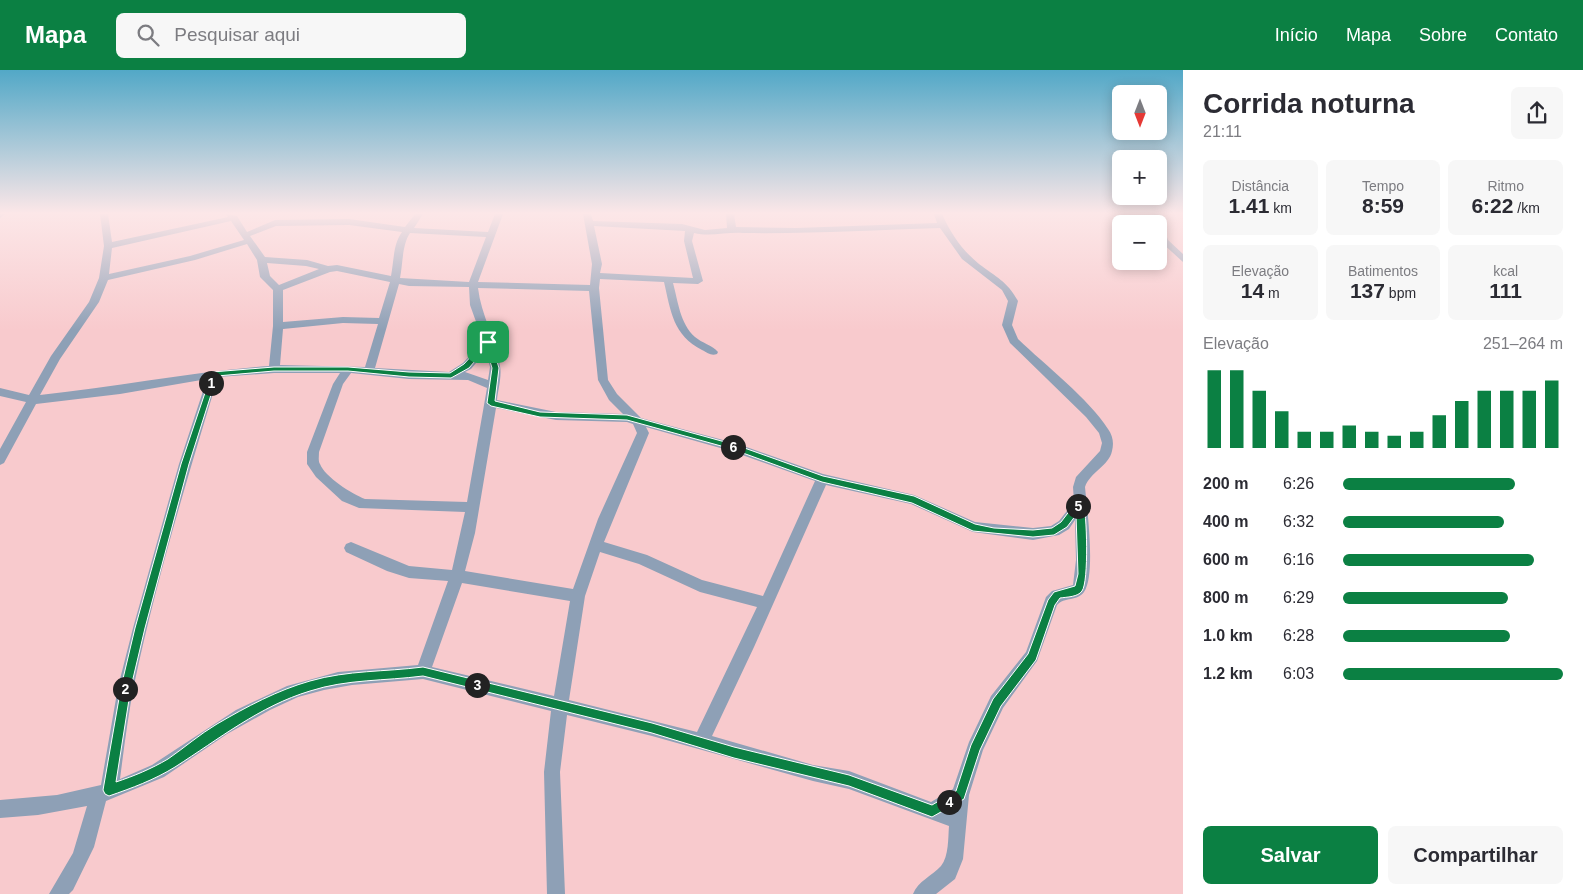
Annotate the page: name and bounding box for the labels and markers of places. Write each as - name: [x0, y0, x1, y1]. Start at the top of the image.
- pin: [467, 321, 509, 363]
- pin: 1: [198, 370, 224, 396]
- pin: 6: [720, 434, 746, 460]
- pin: 5: [1066, 494, 1090, 518]
- pin: 3: [464, 672, 490, 698]
- pin: 2: [112, 676, 138, 702]
- pin: 4: [936, 790, 962, 814]

